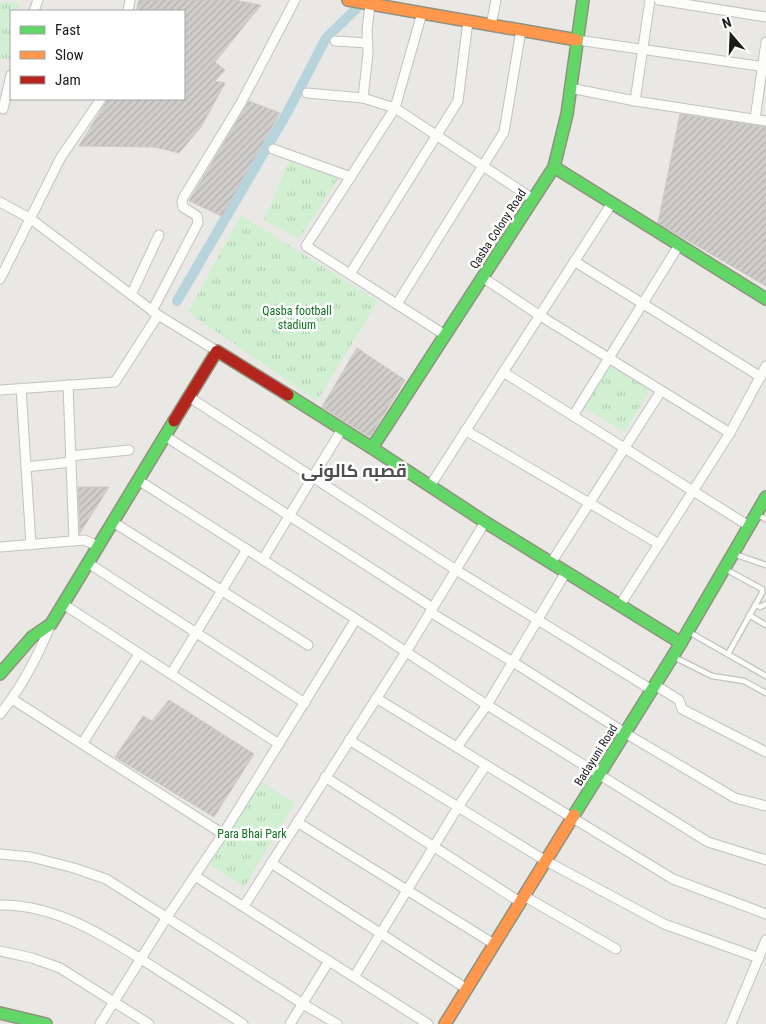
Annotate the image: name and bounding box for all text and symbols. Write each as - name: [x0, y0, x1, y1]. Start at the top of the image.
- legend: [10, 10, 185, 100]
- north arrow: [706, 10, 756, 60]
- text: N: [720, 14, 733, 32]
- text: Fast: [55, 21, 80, 39]
- text: Slow: [55, 46, 84, 64]
- text: Jam: [55, 71, 81, 89]
- street label: Qasba Colony Road: [467, 187, 529, 271]
- park label: Qasba football stadium: [262, 304, 332, 332]
- district label: قصبہ کالونی: [301, 460, 407, 482]
- street label: Badayuni Road: [571, 722, 621, 788]
- park label: Para Bhai Park: [217, 827, 287, 841]

